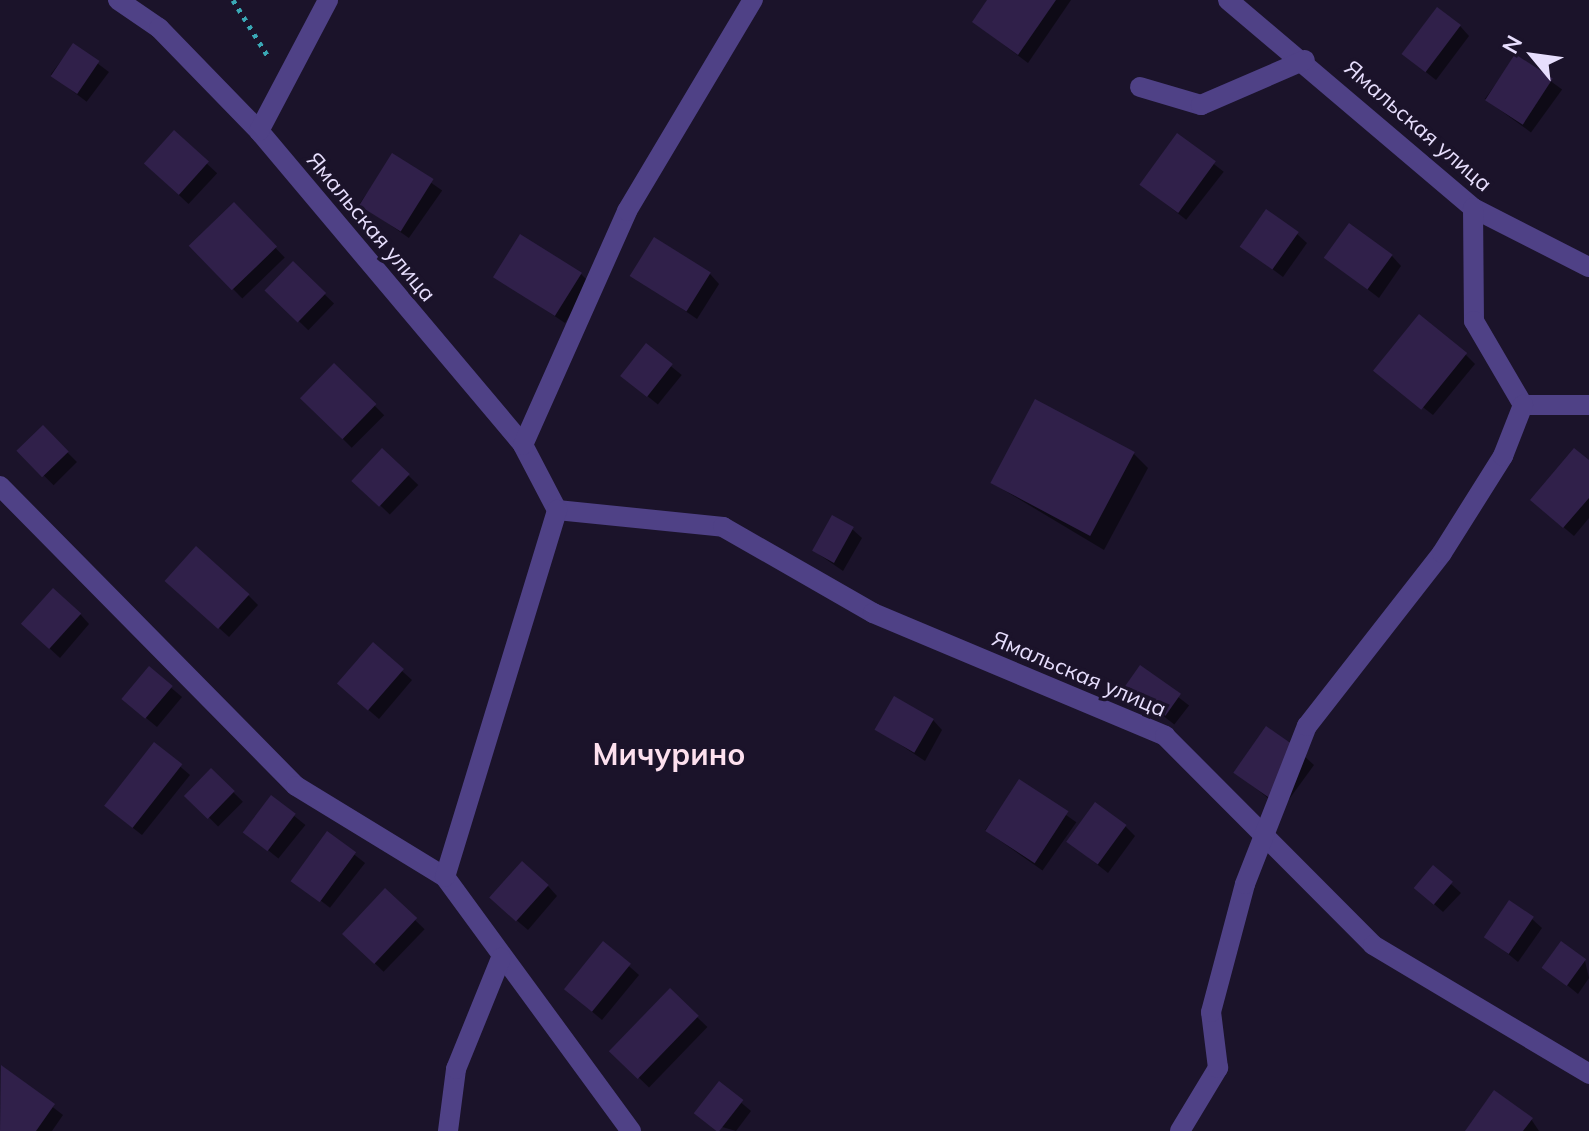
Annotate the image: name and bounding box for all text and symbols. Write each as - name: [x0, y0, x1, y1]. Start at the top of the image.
- north arrow: [1493, 16, 1573, 96]
- text: N: [1496, 30, 1528, 58]
- street label: Ямальская улица: [1339, 55, 1497, 197]
- street label: Ямальская улица: [301, 147, 441, 307]
- street label: Ямальская улица: [988, 625, 1170, 723]
- district label: Мичурино: [593, 736, 745, 772]

